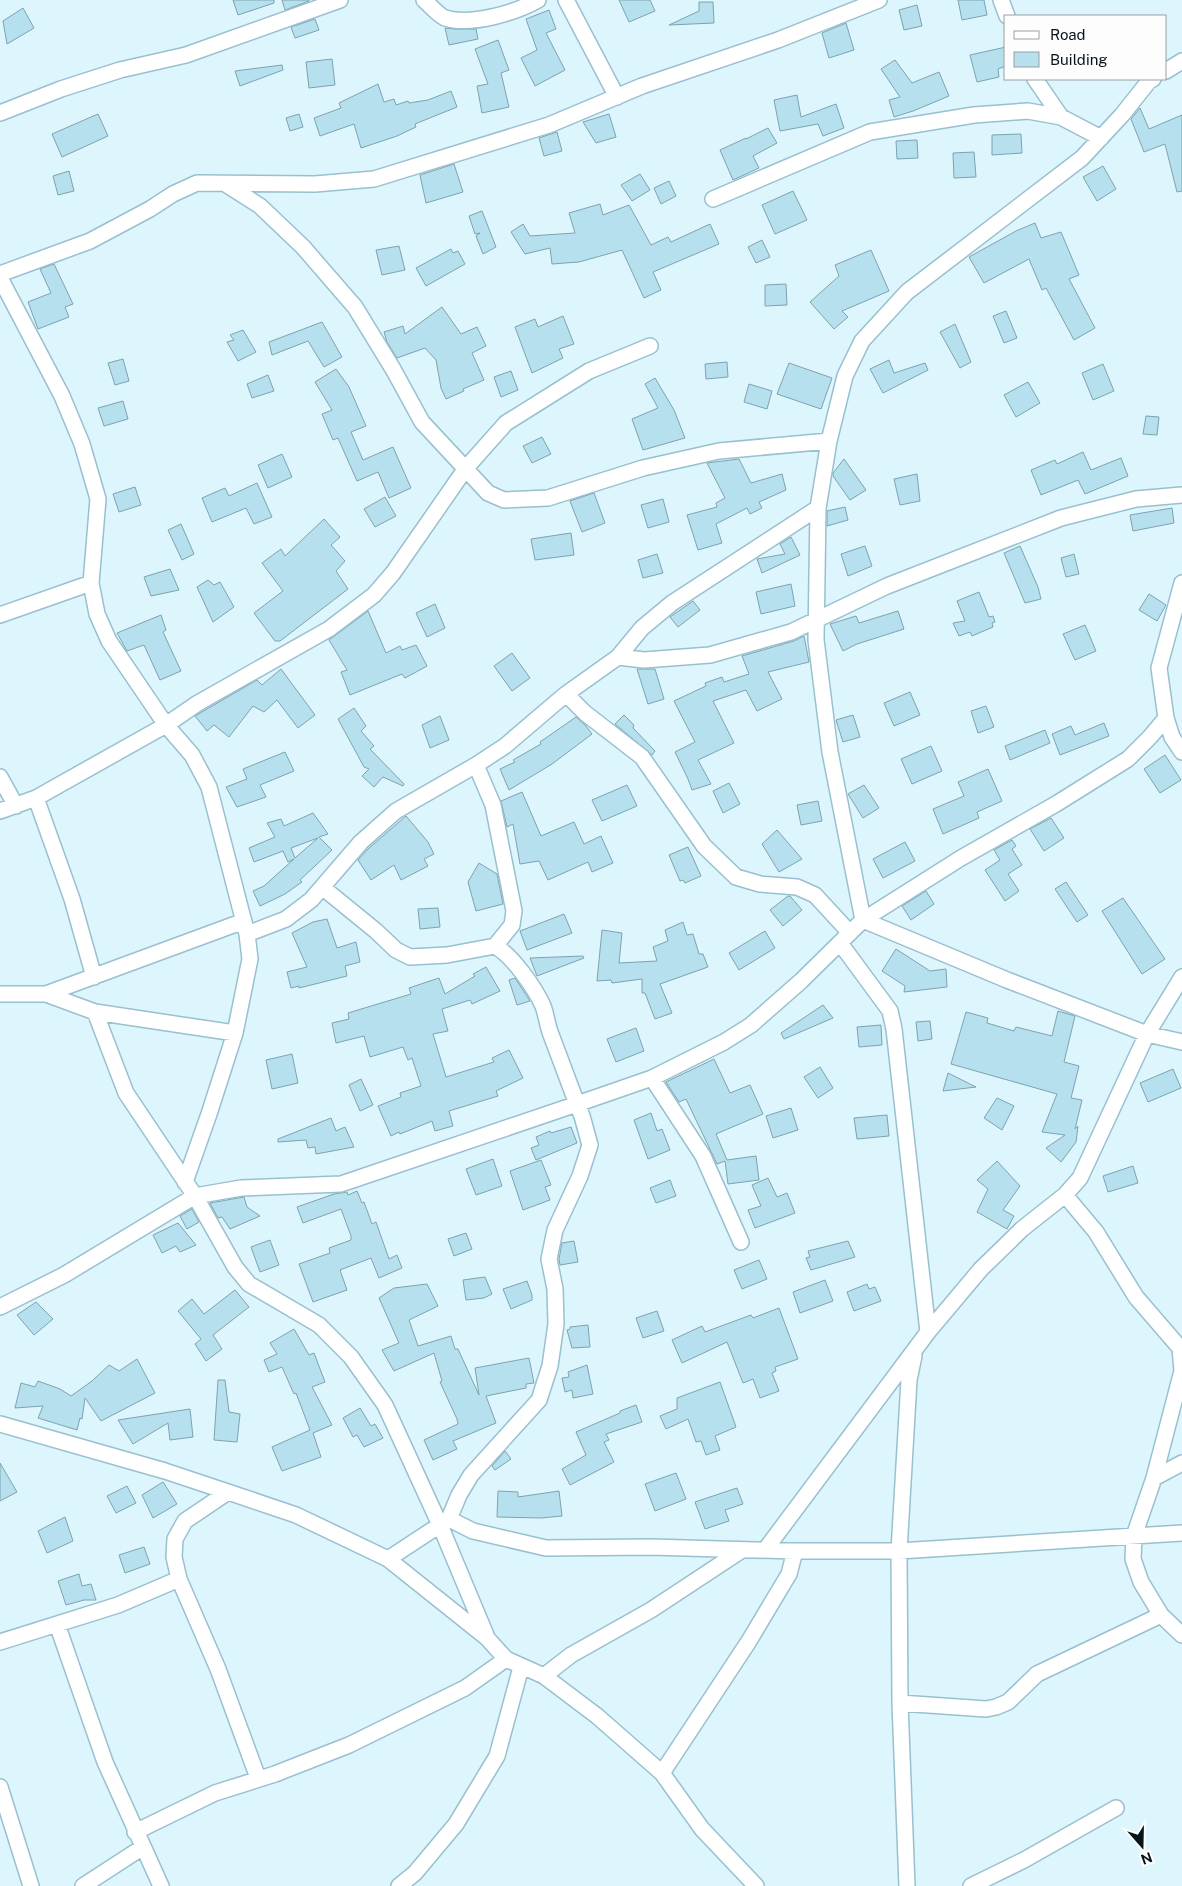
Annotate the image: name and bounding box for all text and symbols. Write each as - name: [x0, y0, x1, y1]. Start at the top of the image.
- legend: [1004, 15, 1167, 80]
- text: Road: [1050, 26, 1086, 43]
- text: Building: [1050, 51, 1108, 68]
- north arrow: [1117, 1821, 1167, 1871]
- text: N: [1139, 1849, 1154, 1868]

